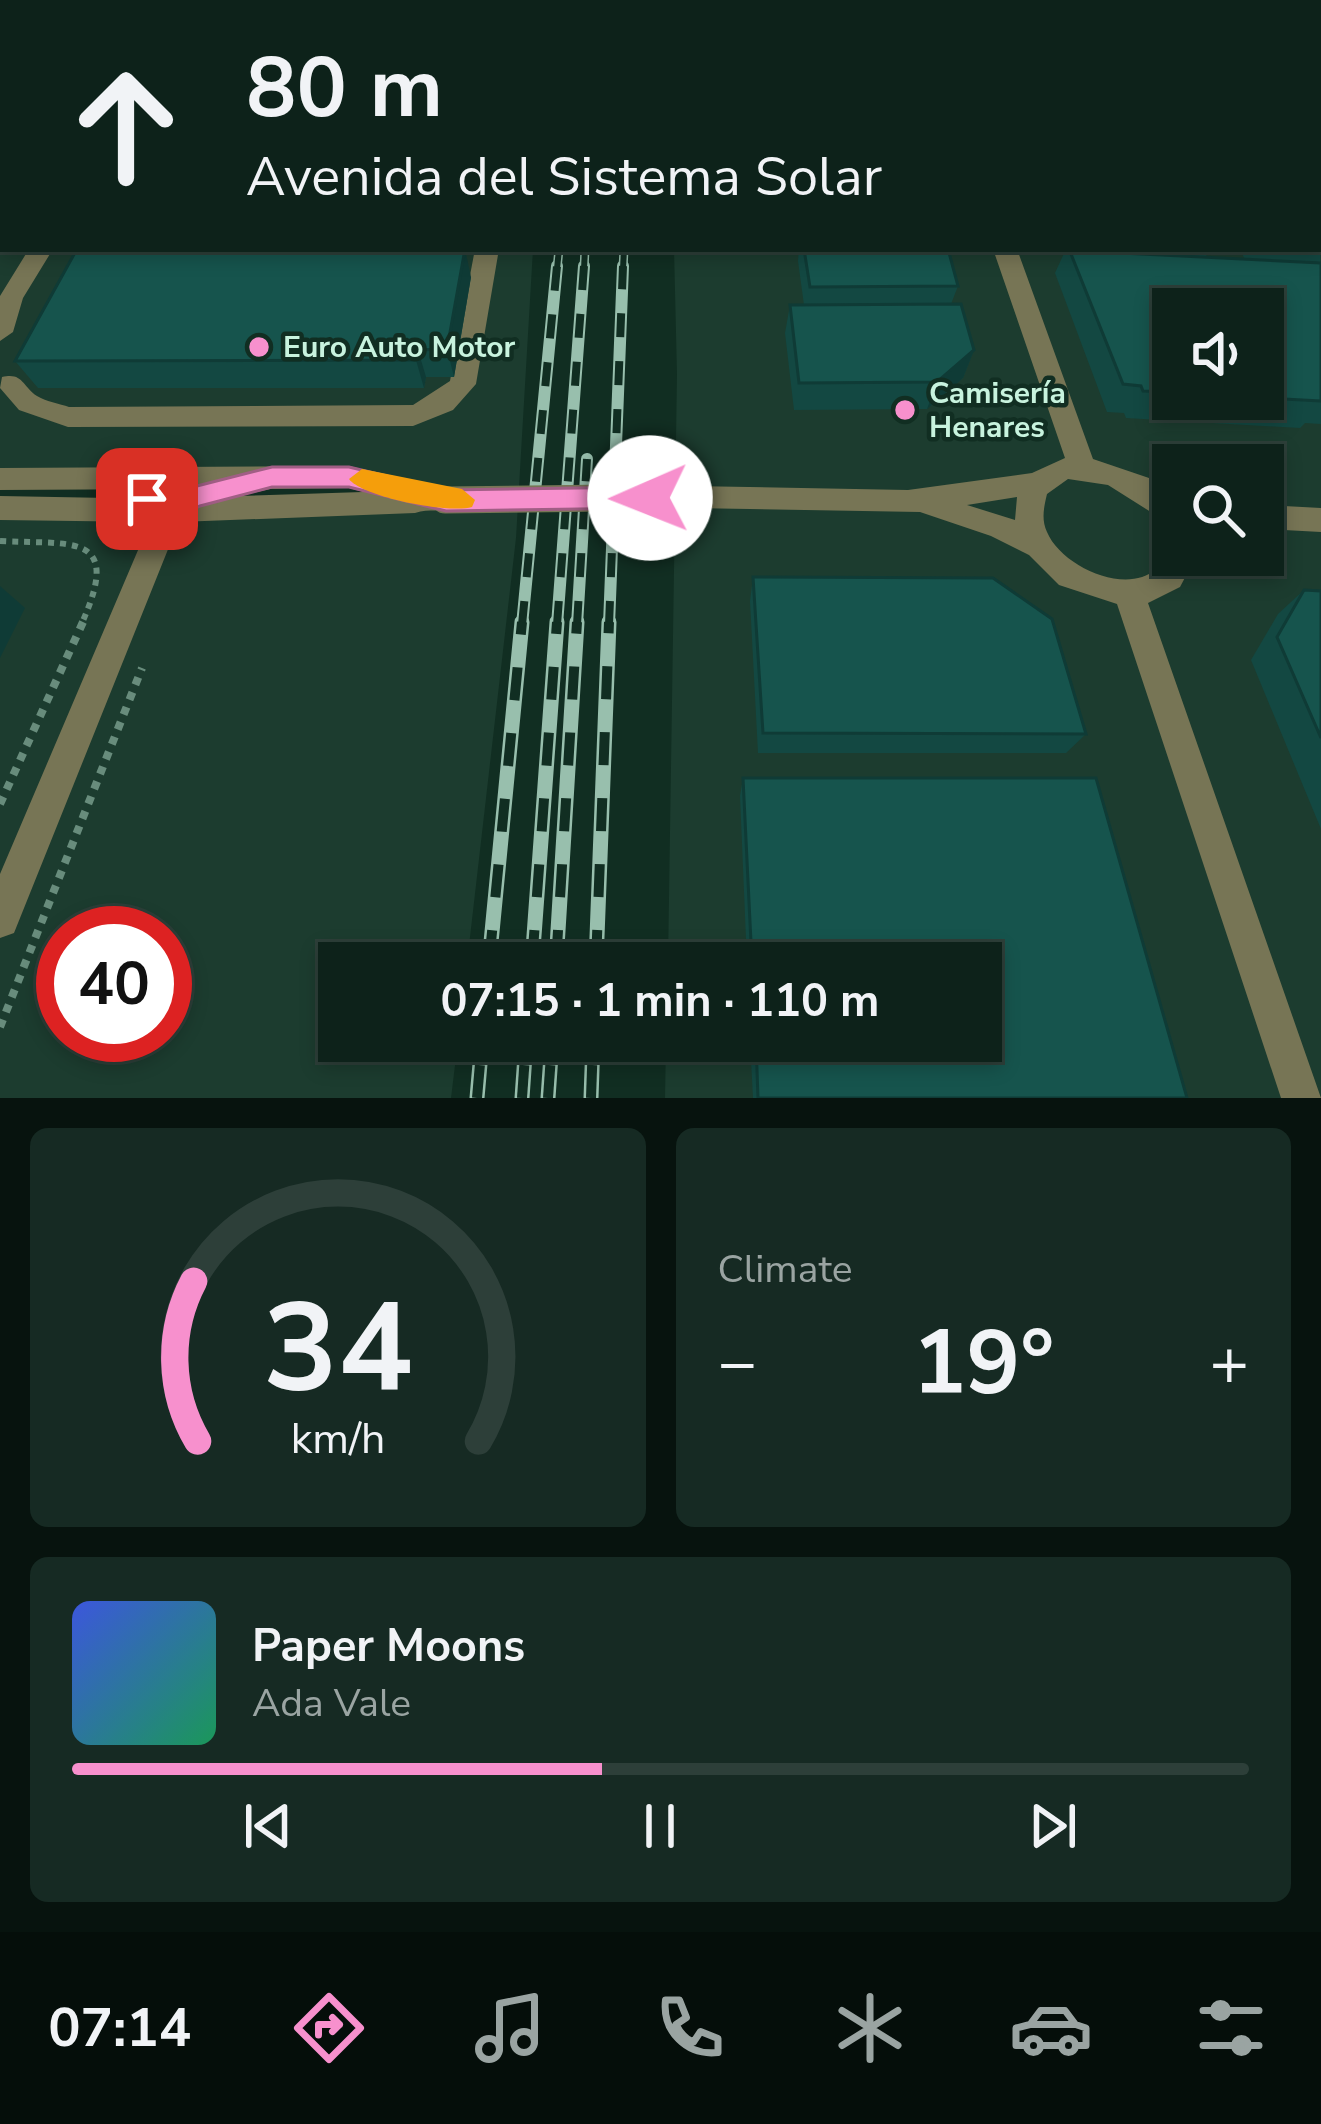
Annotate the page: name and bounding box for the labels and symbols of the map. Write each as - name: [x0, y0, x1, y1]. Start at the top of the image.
- place label: Euro Auto Motor: [283, 327, 515, 368]
- marker: Euro Auto Motor: [246, 334, 272, 360]
- place label: Camisería Henares: [929, 373, 1066, 448]
- marker: Camisería Henares: [892, 397, 918, 423]
- position arrow: [587, 435, 713, 561]
- pin: [96, 448, 198, 550]
- speed limit sign: 40: [36, 906, 192, 1062]

